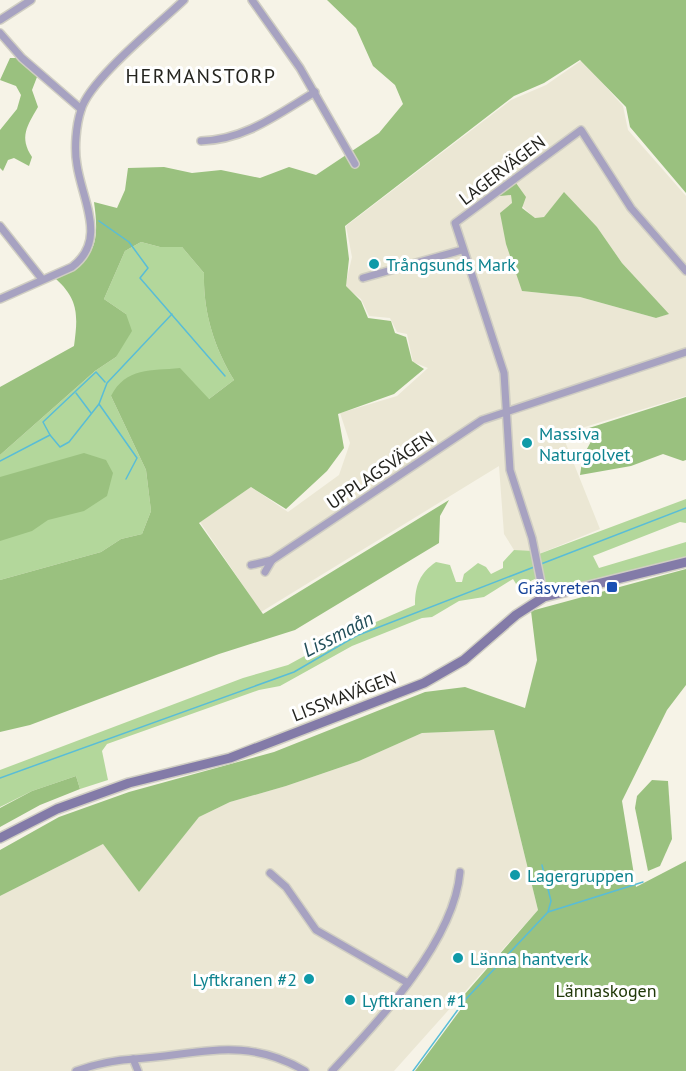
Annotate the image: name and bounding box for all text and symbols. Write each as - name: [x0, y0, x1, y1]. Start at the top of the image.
- district label: HERMANSTORP: [125, 63, 277, 89]
- street label: LAGERVÄGEN: [454, 130, 550, 210]
- place label: Trångsunds Mark: [386, 253, 516, 276]
- marker: Trångsunds Mark: [367, 257, 381, 271]
- place label: Massiva Naturgolvet: [539, 422, 630, 466]
- street label: UPPLAGSVÄGEN: [322, 426, 438, 514]
- marker: Massiva Naturgolvet: [520, 436, 534, 450]
- place label: Gräsvreten: [518, 576, 600, 599]
- marker: Gräsvreten: [605, 580, 619, 594]
- water label: Lissmaån: [298, 605, 378, 663]
- street label: LISSMAVÄGEN: [289, 666, 399, 726]
- place label: Lagergruppen: [527, 864, 634, 887]
- marker: Lagergruppen: [508, 868, 522, 882]
- place label: Länna hantverk: [470, 947, 589, 970]
- marker: Länna hantverk: [451, 951, 465, 965]
- place label: Lyftkranen #2: [193, 968, 297, 991]
- marker: Lyftkranen #2: [302, 972, 316, 986]
- park label: Lännaskogen: [555, 979, 657, 1002]
- place label: Lyftkranen #1: [362, 989, 466, 1012]
- marker: Lyftkranen #1: [343, 993, 357, 1007]

